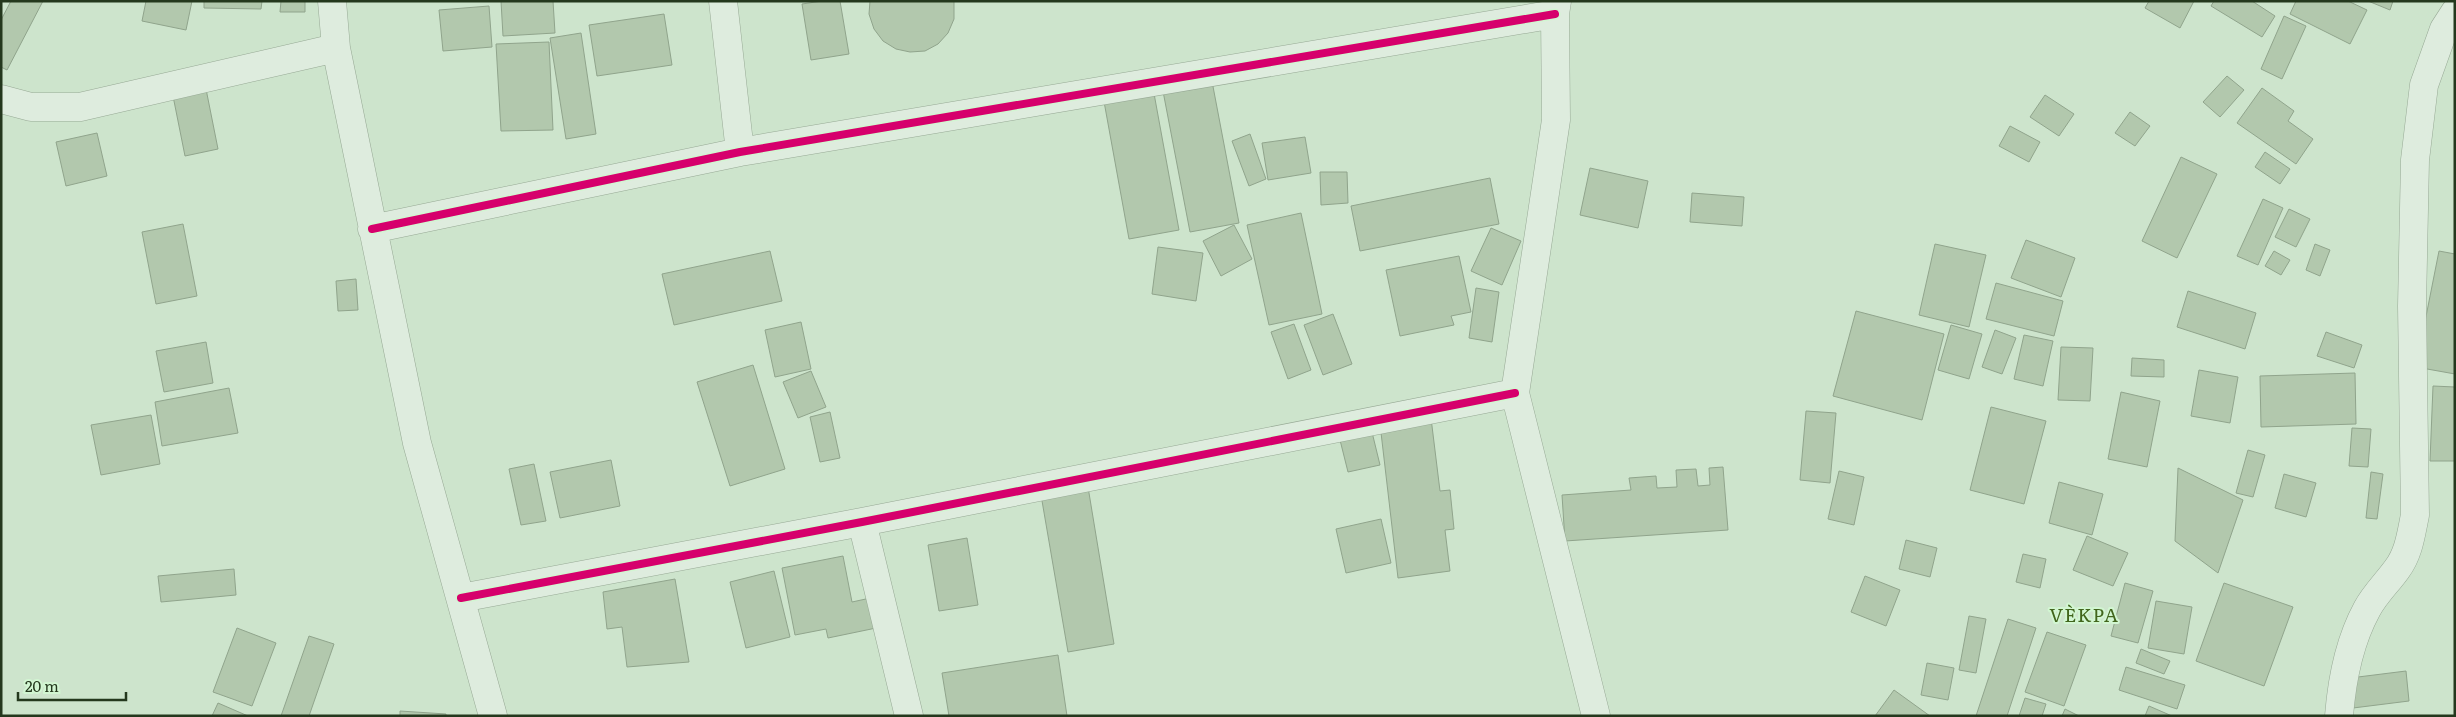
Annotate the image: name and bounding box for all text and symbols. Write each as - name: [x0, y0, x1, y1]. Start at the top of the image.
- district label: VÈKPA: [2049, 600, 2119, 628]
- scale bar: [18, 670, 125, 702]
- text: 20 m: [25, 674, 59, 697]

